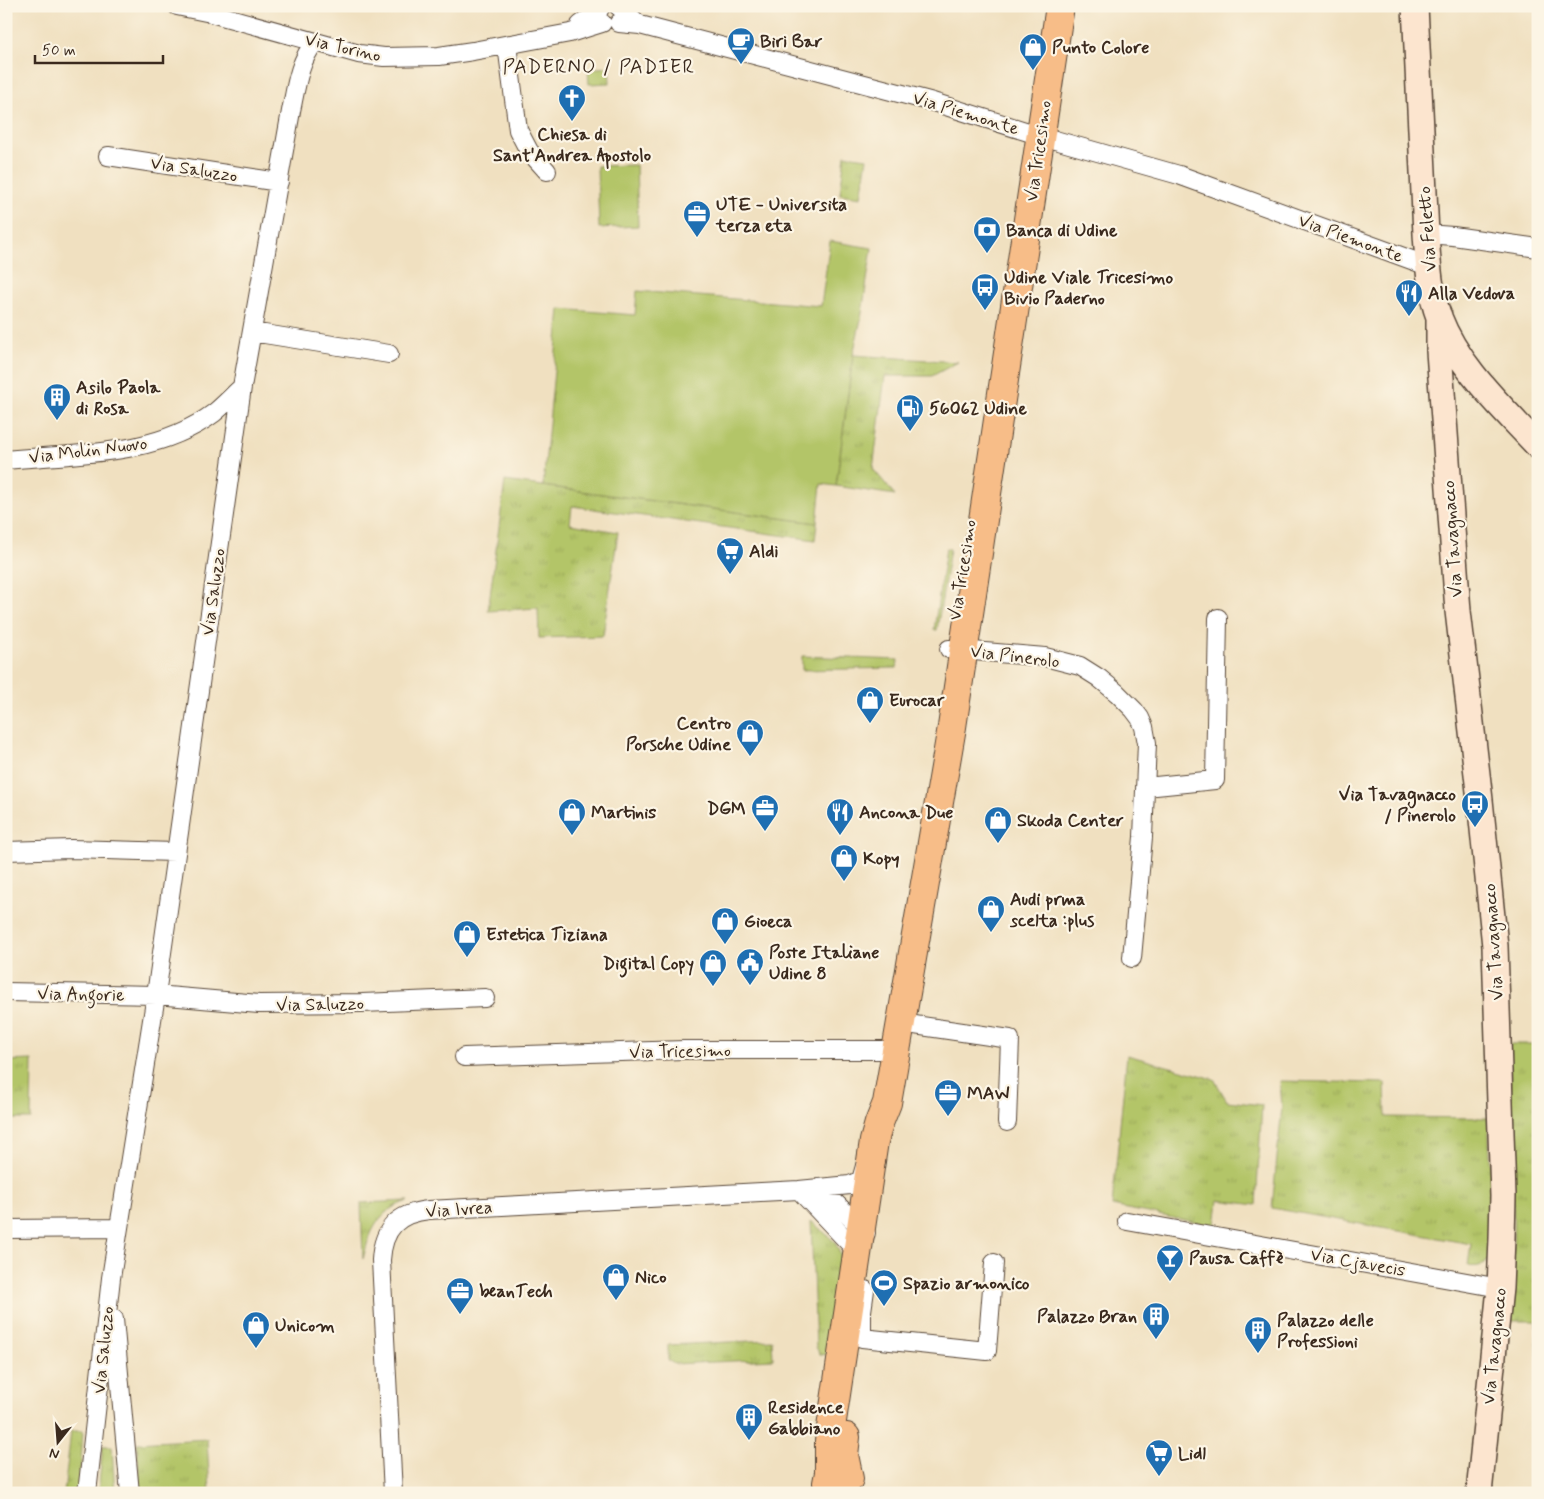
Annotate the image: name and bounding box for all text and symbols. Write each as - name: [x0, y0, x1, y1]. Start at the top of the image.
- cafe icon: Biri Bar: [726, 26, 756, 65]
- street label: Via Torino: [302, 28, 383, 68]
- place label: Biri Bar: [760, 30, 823, 54]
- scale bar: [35, 32, 162, 64]
- shop icon: Punto Colore: [1018, 32, 1048, 71]
- place label: Punto Colore: [1052, 36, 1149, 60]
- text: 50 m: [42, 41, 76, 61]
- district label: PADERNO / PADIER: [503, 54, 695, 81]
- church icon: Chiesa di Sant'Andrea Apostolo: [557, 83, 587, 122]
- street label: Via Piemonte: [910, 86, 1022, 142]
- street label: Via Tricesimo: [1020, 99, 1058, 203]
- place label: Chiesa di Sant'Andrea Apostolo: [493, 123, 651, 169]
- street label: Via Saluzzo: [149, 151, 239, 189]
- street label: Via Feletto: [1413, 185, 1443, 272]
- place label: UTE - Universita terza eta: [715, 193, 847, 238]
- office icon: UTE - Universita terza eta: [682, 199, 712, 238]
- street label: Via Piemonte: [1295, 209, 1406, 269]
- bank icon: Banca di Udine: [972, 215, 1002, 254]
- place label: Banca di Udine: [1006, 219, 1118, 243]
- place label: Udine Viale Tricesimo Bivio Paderno: [1004, 266, 1173, 311]
- bus stop icon: Udine Viale Tricesimo Bivio Paderno: [970, 272, 1000, 311]
- restaurant icon: Alla Vedova: [1394, 278, 1424, 317]
- place label: Alla Vedova: [1428, 282, 1515, 306]
- place label: Asilo Paola di Rosa: [76, 376, 161, 421]
- building icon: Asilo Paola di Rosa: [42, 382, 72, 421]
- fuel station icon: 56062 Udine: [895, 393, 925, 432]
- place label: 56062 Udine: [929, 397, 1027, 421]
- street label: Via Molin Nuovo: [28, 432, 149, 470]
- street label: Via Tavagnacco: [1437, 480, 1470, 598]
- street label: Via Tricesimo: [943, 518, 983, 622]
- supermarket icon: Aldi: [715, 536, 745, 575]
- place label: Aldi: [749, 540, 778, 564]
- street label: Via Saluzzo: [196, 547, 232, 637]
- street label: Via Pinerolo: [969, 640, 1061, 674]
- shop icon: Eurocar: [855, 685, 885, 724]
- place label: Eurocar: [889, 689, 945, 713]
- place label: Centro Porsche Udine: [626, 712, 732, 757]
- shop icon: Centro Porsche Udine: [735, 718, 765, 757]
- place label: Via Tavagnacco / Pinerolo: [1339, 783, 1456, 828]
- bus stop icon: Via Tavagnacco / Pinerolo: [1460, 789, 1490, 828]
- office icon: DGM: [750, 793, 780, 832]
- shop icon: Martinis: [557, 797, 587, 836]
- place label: DGM: [707, 797, 746, 821]
- restaurant icon: Ancona Due: [825, 797, 855, 836]
- place label: Martinis: [591, 801, 656, 825]
- place label: Ancona Due: [859, 801, 953, 825]
- shop icon: Skoda Center: [983, 805, 1013, 844]
- place label: Skoda Center: [1017, 809, 1124, 833]
- shop icon: Kopy: [829, 843, 859, 882]
- place label: Kopy: [863, 847, 900, 871]
- street label: Via Tavagnacco: [1478, 883, 1511, 1001]
- place label: Audi prma scelta :plus: [1009, 888, 1094, 933]
- shop icon: Audi prma scelta :plus: [976, 894, 1006, 933]
- shop icon: Gioeca: [710, 906, 740, 945]
- place label: Gioeca: [744, 910, 792, 934]
- shop icon: Estetica Tiziana: [452, 919, 482, 958]
- place label: Estetica Tiziana: [486, 923, 608, 947]
- place label: Poste Italiane Udine 8: [769, 941, 879, 986]
- public building icon: Poste Italiane Udine 8: [735, 947, 765, 986]
- shop icon: Digital Copy: [698, 948, 728, 987]
- place label: Digital Copy: [603, 952, 694, 978]
- street label: Via Angorie: [37, 982, 125, 1010]
- street label: Via Saluzzo: [276, 992, 364, 1018]
- street label: Via Tricesimo: [629, 1039, 731, 1065]
- office icon: MAW: [933, 1078, 963, 1117]
- place label: MAW: [967, 1082, 1010, 1106]
- street label: Via Ivrea: [425, 1196, 493, 1224]
- bar icon: Pausa Caffè: [1155, 1243, 1185, 1282]
- street label: Via Cjavecis: [1308, 1243, 1407, 1283]
- place label: Pausa Caffè: [1189, 1247, 1283, 1271]
- shop icon: Nico: [601, 1262, 631, 1301]
- place label: Nico: [635, 1266, 667, 1290]
- sports icon: Spazio armonico: [869, 1268, 899, 1307]
- place label: Spazio armonico: [903, 1272, 1030, 1296]
- office icon: beanTech: [445, 1276, 475, 1315]
- place label: beanTech: [479, 1280, 553, 1304]
- street label: Via Tavagnacco: [1477, 1287, 1514, 1406]
- building icon: Palazzo Bran: [1141, 1301, 1171, 1340]
- street label: Via Saluzzo: [87, 1305, 121, 1395]
- place label: Palazzo Bran: [1037, 1305, 1137, 1329]
- place label: Palazzo delle Professioni: [1277, 1309, 1374, 1354]
- shop icon: Unicom: [241, 1310, 271, 1349]
- place label: Unicom: [275, 1314, 335, 1338]
- building icon: Palazzo delle Professioni: [1243, 1315, 1273, 1354]
- place label: Residence Gabbiano: [768, 1396, 844, 1441]
- building icon: Residence Gabbiano: [734, 1402, 764, 1441]
- north arrow: [32, 1416, 82, 1466]
- supermarket icon: Lidl: [1144, 1438, 1174, 1477]
- place label: Lidl: [1178, 1442, 1206, 1466]
- text: N: [47, 1444, 62, 1463]

